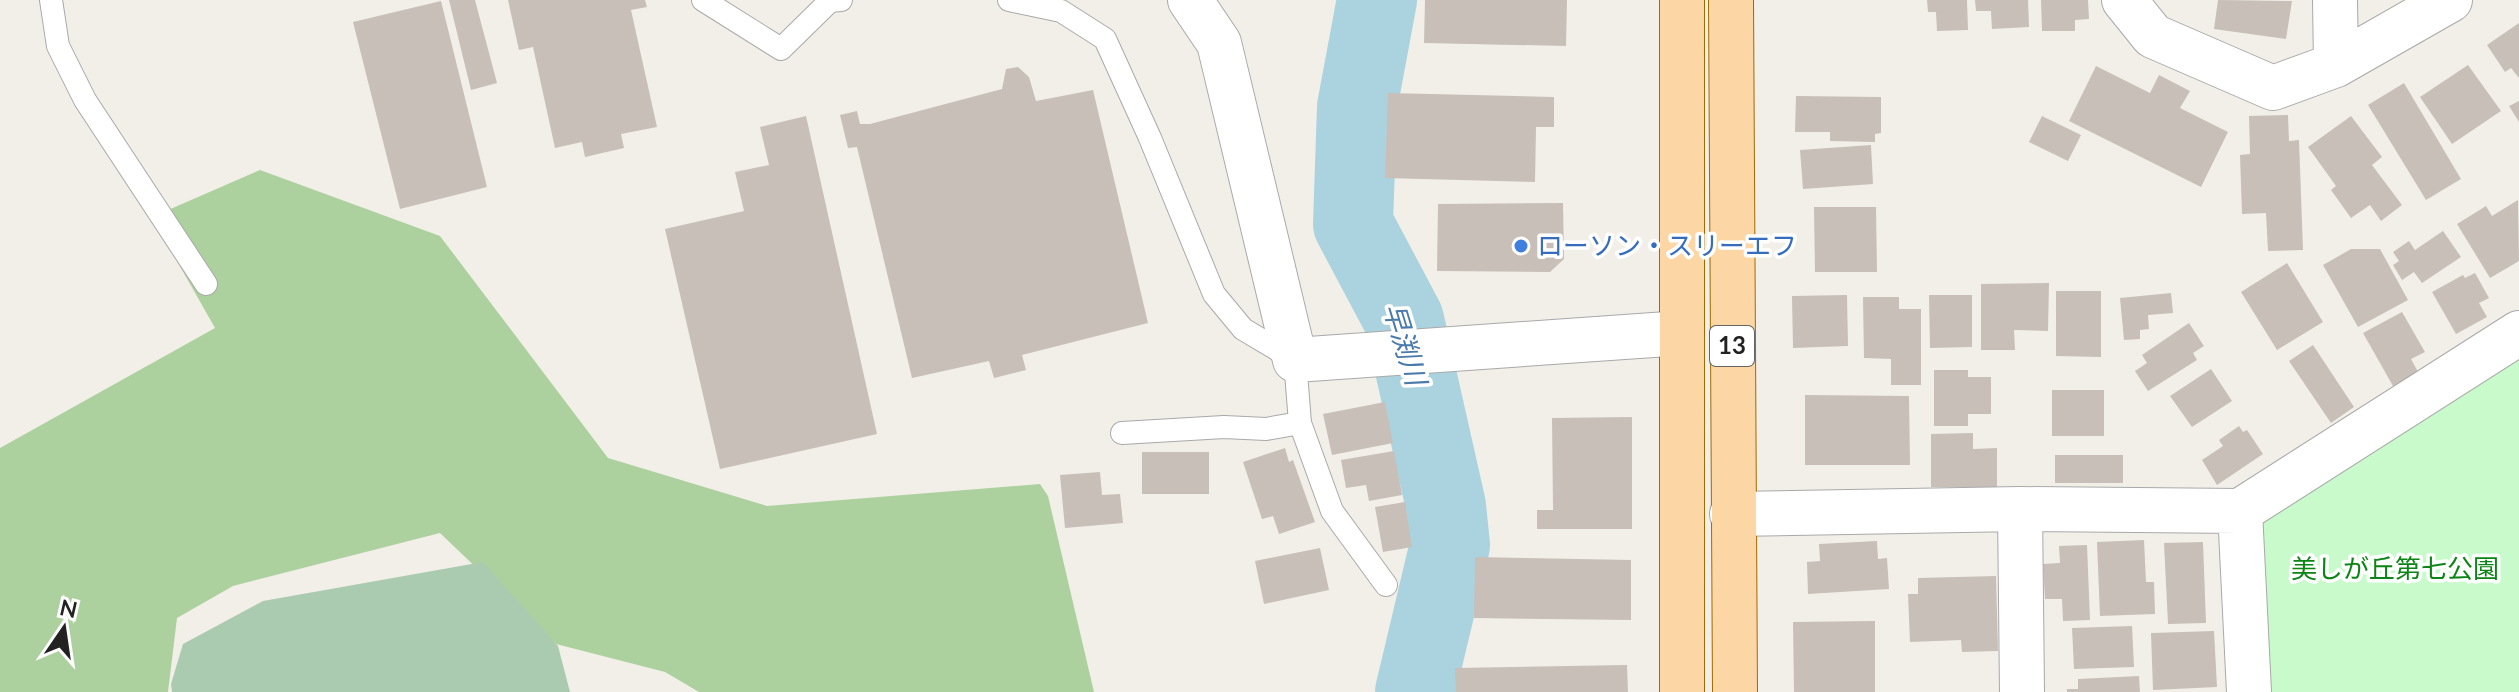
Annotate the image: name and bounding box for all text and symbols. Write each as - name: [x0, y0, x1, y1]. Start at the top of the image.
- place label: ローソン・スリーエフ: [1537, 229, 1797, 261]
- marker: ローソン・スリーエフ: [1512, 237, 1530, 255]
- water label: 早渕川: [1377, 299, 1435, 392]
- road number: 13: [1710, 326, 1754, 366]
- park label: 美しが丘第七公園: [2291, 552, 2499, 584]
- north arrow: [24, 588, 104, 668]
- text: N: [57, 593, 80, 623]

